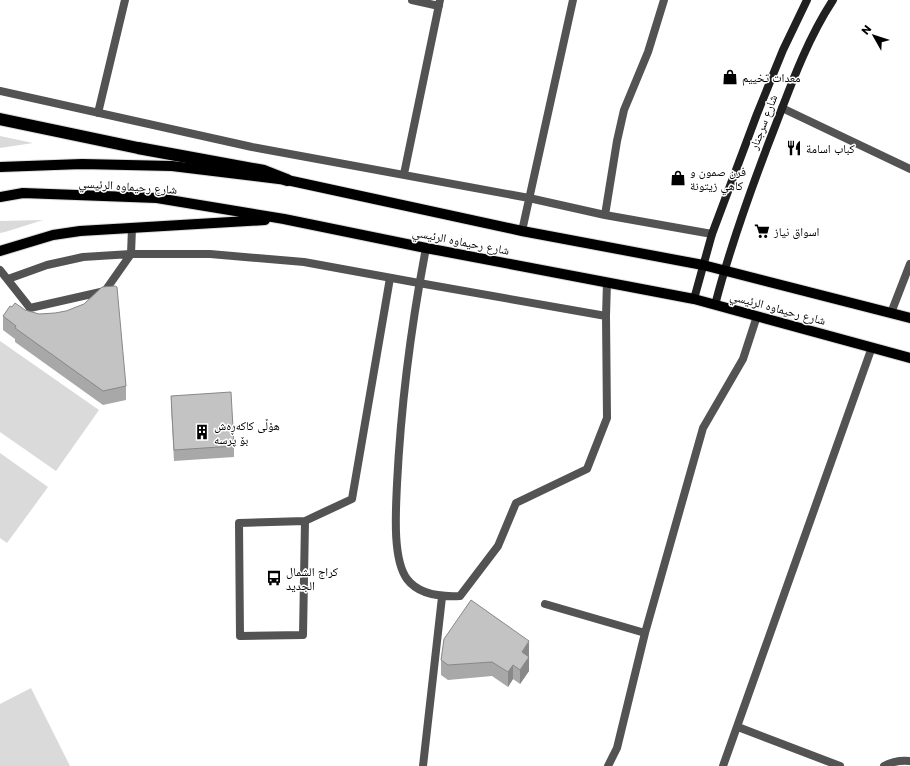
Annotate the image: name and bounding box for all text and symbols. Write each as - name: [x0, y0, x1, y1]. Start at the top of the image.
- north arrow: [854, 16, 894, 56]
- text: N: [857, 21, 875, 38]
- shop icon: معدات تخييم: [721, 68, 739, 86]
- place label: معدات تخييم: [742, 69, 801, 86]
- street label: شارع سرجنار: [744, 92, 781, 153]
- restaurant icon: كباب اسامة: [785, 139, 803, 157]
- place label: كباب اسامة: [806, 140, 855, 157]
- place label: فرن صمون و كاهي زيتونة: [690, 163, 746, 196]
- shop icon: فرن صمون و كاهي زيتونة: [669, 169, 687, 187]
- street label: شارع رحيماوه الرئيسي: [78, 174, 178, 200]
- supermarket icon: اسواق نياز: [753, 222, 771, 240]
- street label: شارع رحيماوه الرئيسي: [411, 223, 511, 261]
- place label: اسواق نياز: [773, 223, 820, 240]
- street label: شارع رحيماوه الرئيسي: [728, 287, 828, 331]
- place label: هۆڵی کاکەڕەش بۆ پرسە: [214, 417, 280, 448]
- building icon: هۆڵی کاکەڕەش بۆ پرسە: [193, 423, 211, 441]
- place label: كراج الشمال الجديد: [286, 563, 338, 594]
- bus stop icon: كراج الشمال الجديد: [265, 569, 283, 587]

